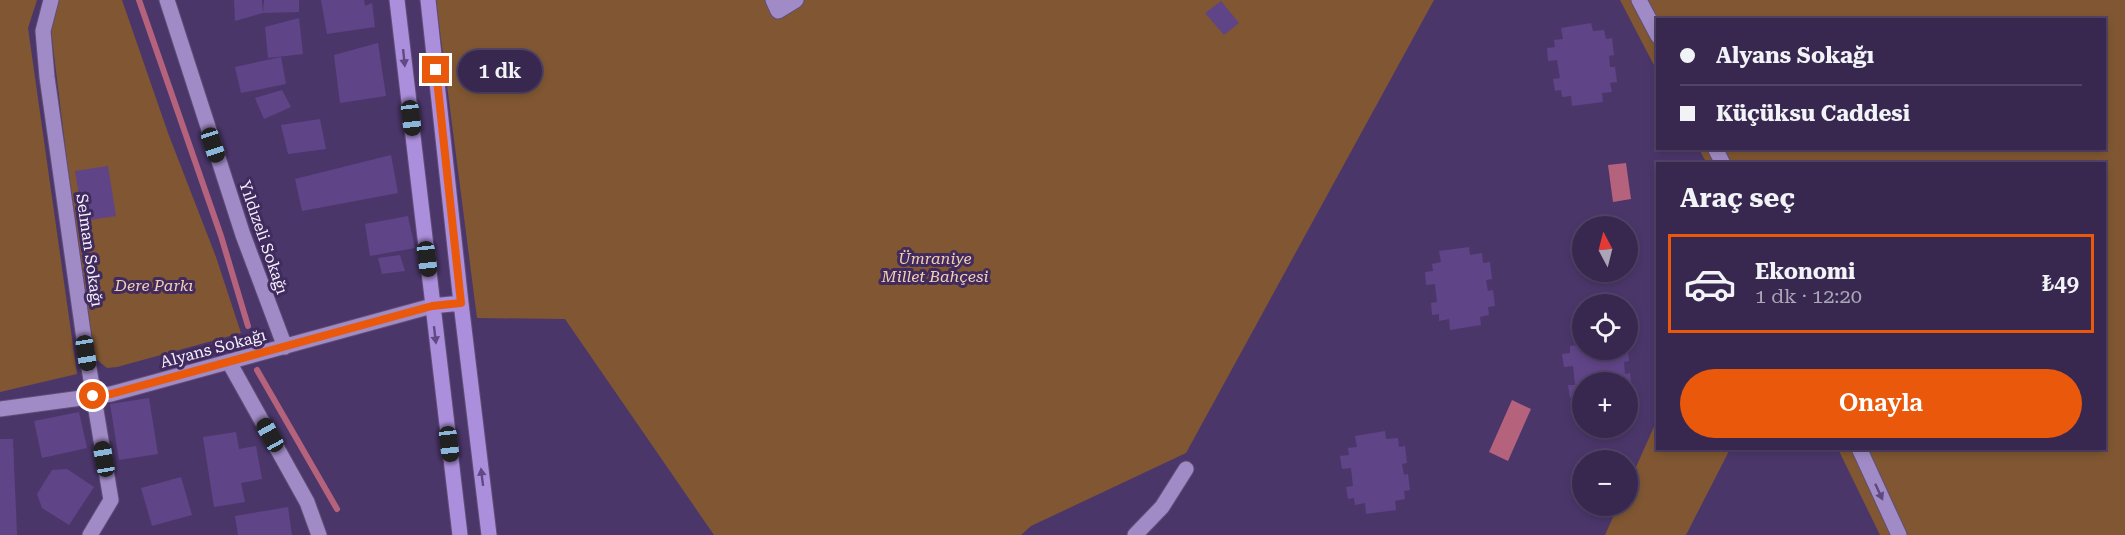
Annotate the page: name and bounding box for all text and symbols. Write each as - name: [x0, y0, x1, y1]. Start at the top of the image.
- text: Alyans Sokağı: [1716, 43, 1874, 68]
- one-way arrow: [399, 49, 409, 68]
- callout: 1 dk: [457, 49, 541, 91]
- route end: [422, 56, 449, 83]
- text: 1 dk: [479, 59, 521, 83]
- car: [400, 99, 422, 137]
- text: Küçüksu Caddesi: [1716, 101, 1910, 126]
- car: [199, 125, 227, 165]
- street label: Yıldızeli Sokağı: [235, 178, 292, 297]
- text: Araç seç: [1680, 182, 1795, 214]
- street label: Selman Sokağı: [72, 192, 107, 308]
- north arrow: [1572, 216, 1638, 282]
- map controls: [1572, 216, 1638, 516]
- car: [416, 240, 438, 278]
- park label: Ümraniye Millet Bahçesi: [881, 249, 988, 286]
- icon: car: [1683, 257, 1737, 311]
- text: Ekonomi: [1755, 259, 1855, 284]
- text: ₺49: [2042, 271, 2079, 296]
- park label: Dere Parkı: [114, 276, 193, 295]
- text: 1 dk · 12:20: [1755, 284, 1862, 308]
- button: locate: [1572, 294, 1638, 360]
- street label: Alyans Sokağı: [158, 325, 268, 372]
- one-way arrow: [431, 326, 440, 345]
- car: [74, 334, 98, 372]
- button: Onayla: [1680, 369, 2082, 438]
- button: +: [1572, 372, 1638, 438]
- route start: [79, 382, 106, 409]
- car: [253, 415, 287, 455]
- car: [438, 425, 460, 463]
- car: [92, 440, 116, 478]
- button: −: [1572, 450, 1638, 516]
- one-way arrow: [478, 467, 487, 486]
- one-way arrow: [1875, 483, 1884, 500]

